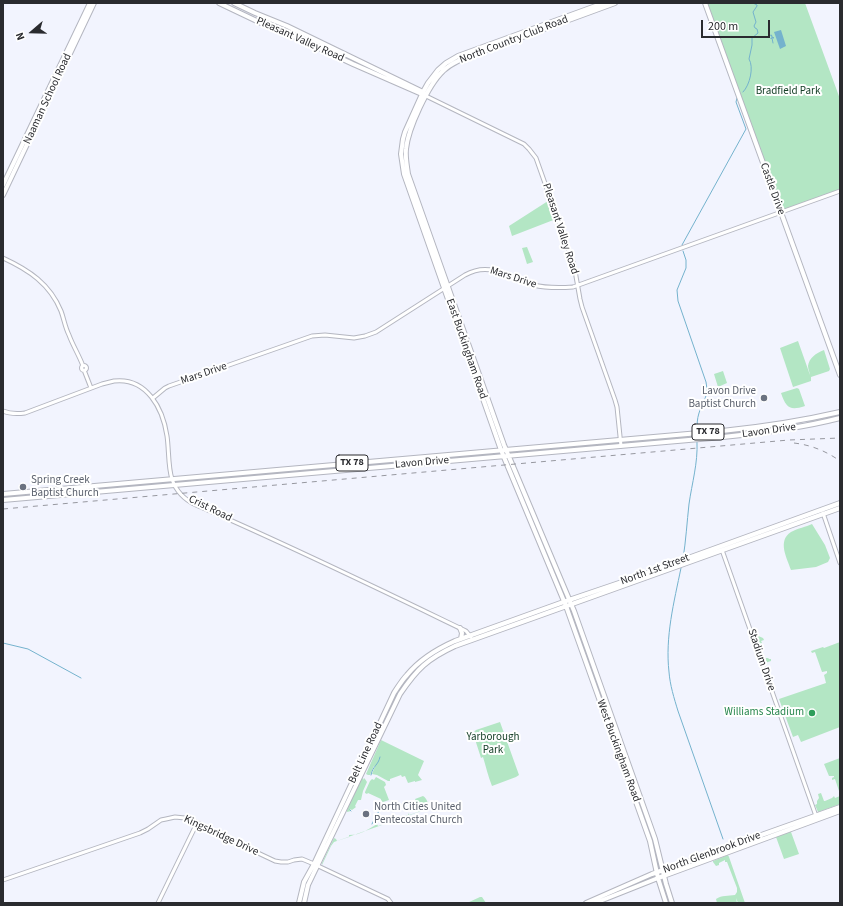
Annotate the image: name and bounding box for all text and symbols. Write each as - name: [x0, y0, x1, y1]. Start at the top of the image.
- north arrow: [12, 12, 52, 52]
- scale bar: [703, 12, 772, 38]
- street label: North Country Club Road: [458, 13, 570, 67]
- street label: Pleasant Valley Road: [254, 15, 346, 65]
- text: 200 m: [708, 18, 738, 35]
- text: N: [12, 30, 29, 42]
- street label: Naaman School Road: [21, 52, 75, 146]
- park label: Bradfield Park: [756, 85, 820, 99]
- street label: Castle Drive: [757, 161, 787, 217]
- street label: Pleasant Valley Road: [539, 182, 581, 276]
- street label: Mars Drive: [488, 264, 538, 292]
- street label: East Buckingham Road: [443, 297, 489, 401]
- street label: Mars Drive: [179, 360, 229, 388]
- place label: Lavon Drive Baptist Church: [688, 385, 756, 411]
- marker: Lavon Drive Baptist Church: [759, 393, 769, 403]
- street label: Lavon Drive: [741, 421, 797, 441]
- road number: TX 78: [692, 424, 724, 440]
- street label: Lavon Drive: [395, 454, 449, 472]
- road number: TX 78: [336, 455, 368, 471]
- place label: Spring Creek Baptist Church: [31, 474, 99, 500]
- marker: Spring Creek Baptist Church: [18, 482, 28, 492]
- street label: Crist Road: [186, 493, 234, 525]
- street label: North 1st Street: [619, 551, 691, 589]
- street label: Stadium Drive: [744, 627, 778, 693]
- street label: West Buckingham Road: [593, 698, 643, 804]
- place label: Williams Stadium: [724, 706, 804, 720]
- marker: Williams Stadium: [807, 708, 817, 718]
- street label: Belt Line Road: [346, 720, 386, 786]
- park label: Yarborough Park: [466, 731, 520, 757]
- place label: North Cities United Pentecostal Church: [374, 801, 463, 827]
- marker: North Cities United Pentecostal Church: [361, 809, 371, 819]
- street label: Kingsbridge Drive: [182, 813, 260, 859]
- street label: North Glenbrook Drive: [661, 829, 763, 877]

